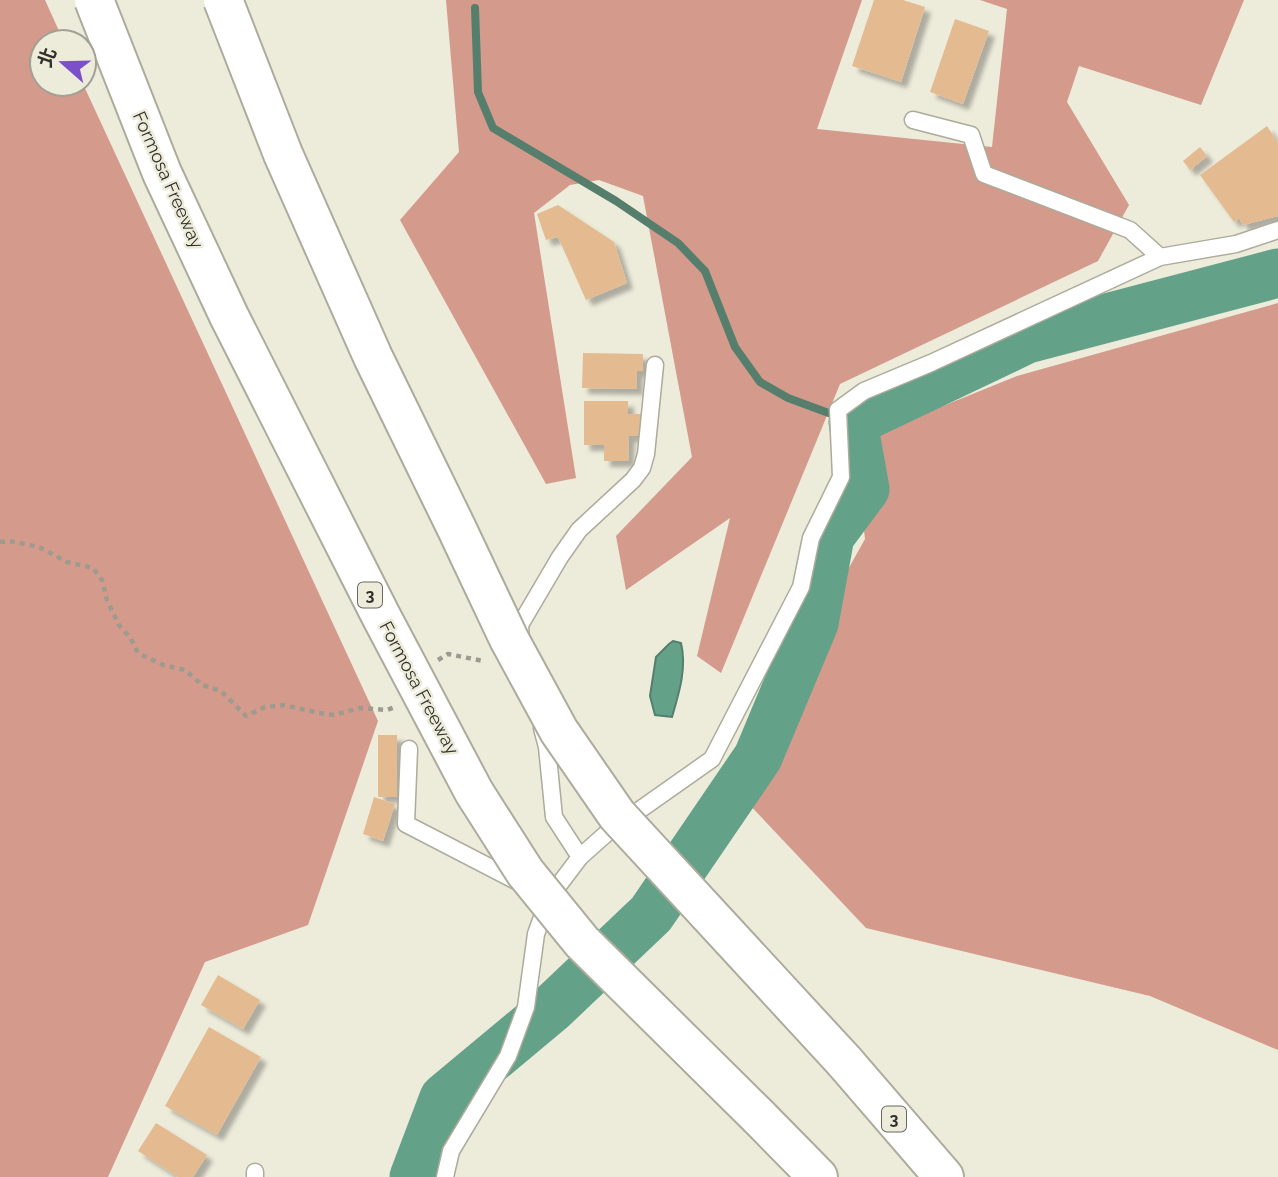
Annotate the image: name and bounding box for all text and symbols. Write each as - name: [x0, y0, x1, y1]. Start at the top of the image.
- north arrow: [28, 28, 98, 98]
- text: 北: [33, 44, 61, 70]
- street label: Formosa Freeway: [129, 108, 208, 252]
- road number: 3: [358, 582, 382, 608]
- street label: Formosa Freeway: [375, 618, 464, 758]
- road number: 3: [882, 1106, 906, 1132]

